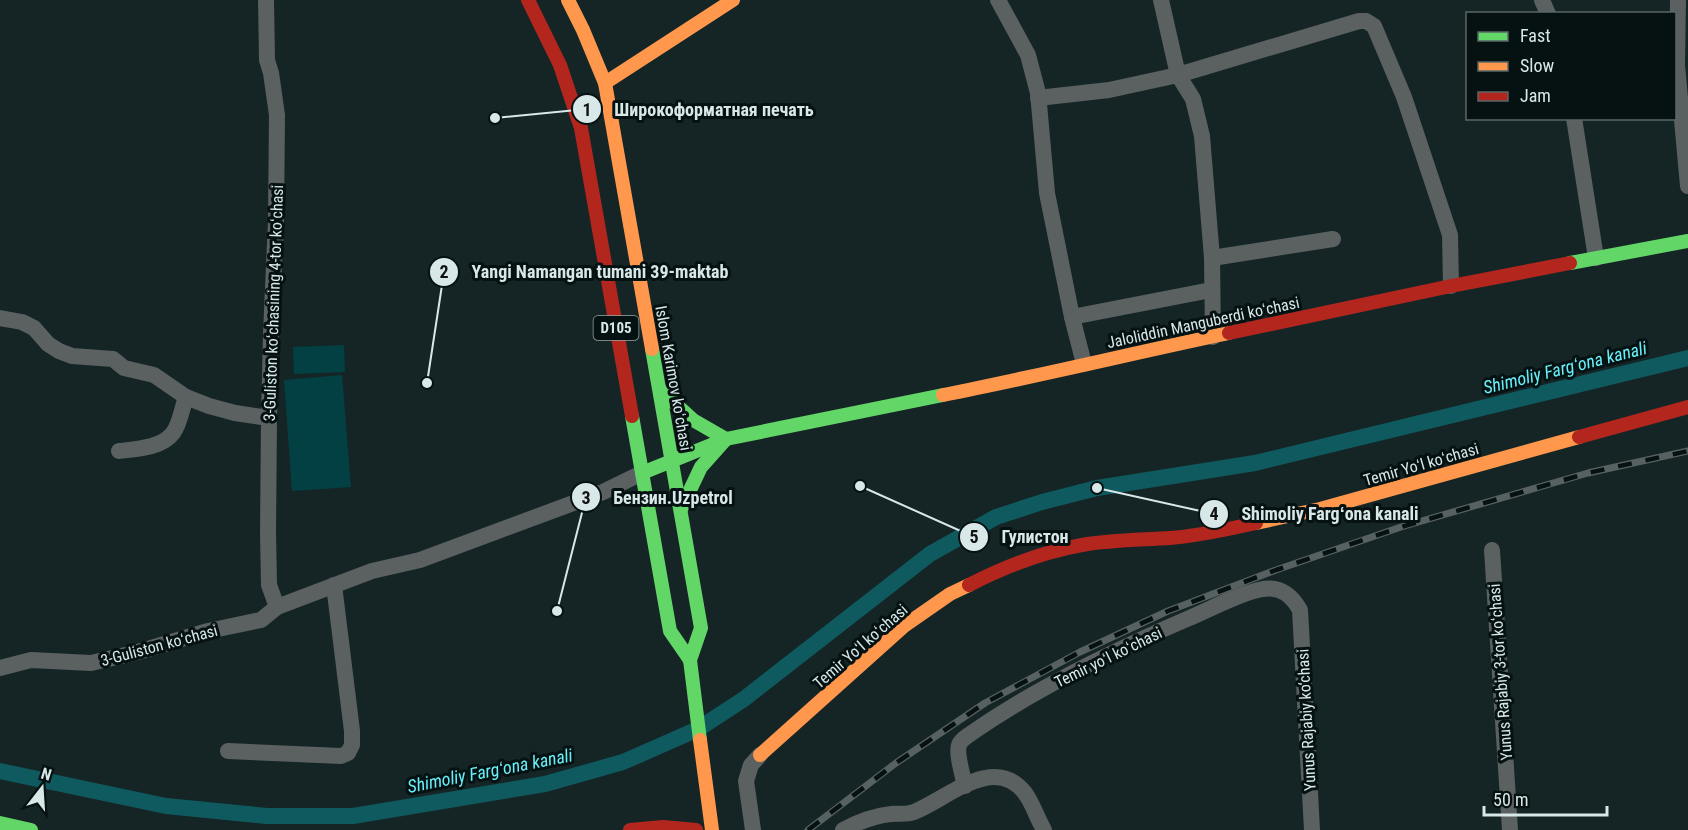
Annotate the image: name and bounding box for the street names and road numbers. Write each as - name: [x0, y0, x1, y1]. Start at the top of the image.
- street label: 3-Guliston koʻchasining 4-tor koʻchasi: [260, 184, 287, 422]
- street label: Jaloliddin Manguberdi koʻchasi: [1105, 293, 1301, 352]
- street label: Islom Karimov koʻchasi: [651, 304, 696, 452]
- road number: D105: [594, 316, 638, 340]
- street label: Temir Yoʻl koʻchasi: [1361, 439, 1481, 490]
- street label: Yunus Rajabiy 3-tor koʻchasi: [1485, 583, 1516, 761]
- street label: Temir Yoʻl koʻchasi: [809, 600, 911, 692]
- street label: 3-Guliston koʻchasi: [99, 621, 220, 670]
- street label: Temir yoʻl koʻchasi: [1051, 623, 1165, 692]
- street label: Yunus Rajabiy ko‘chasi: [1293, 648, 1320, 791]

